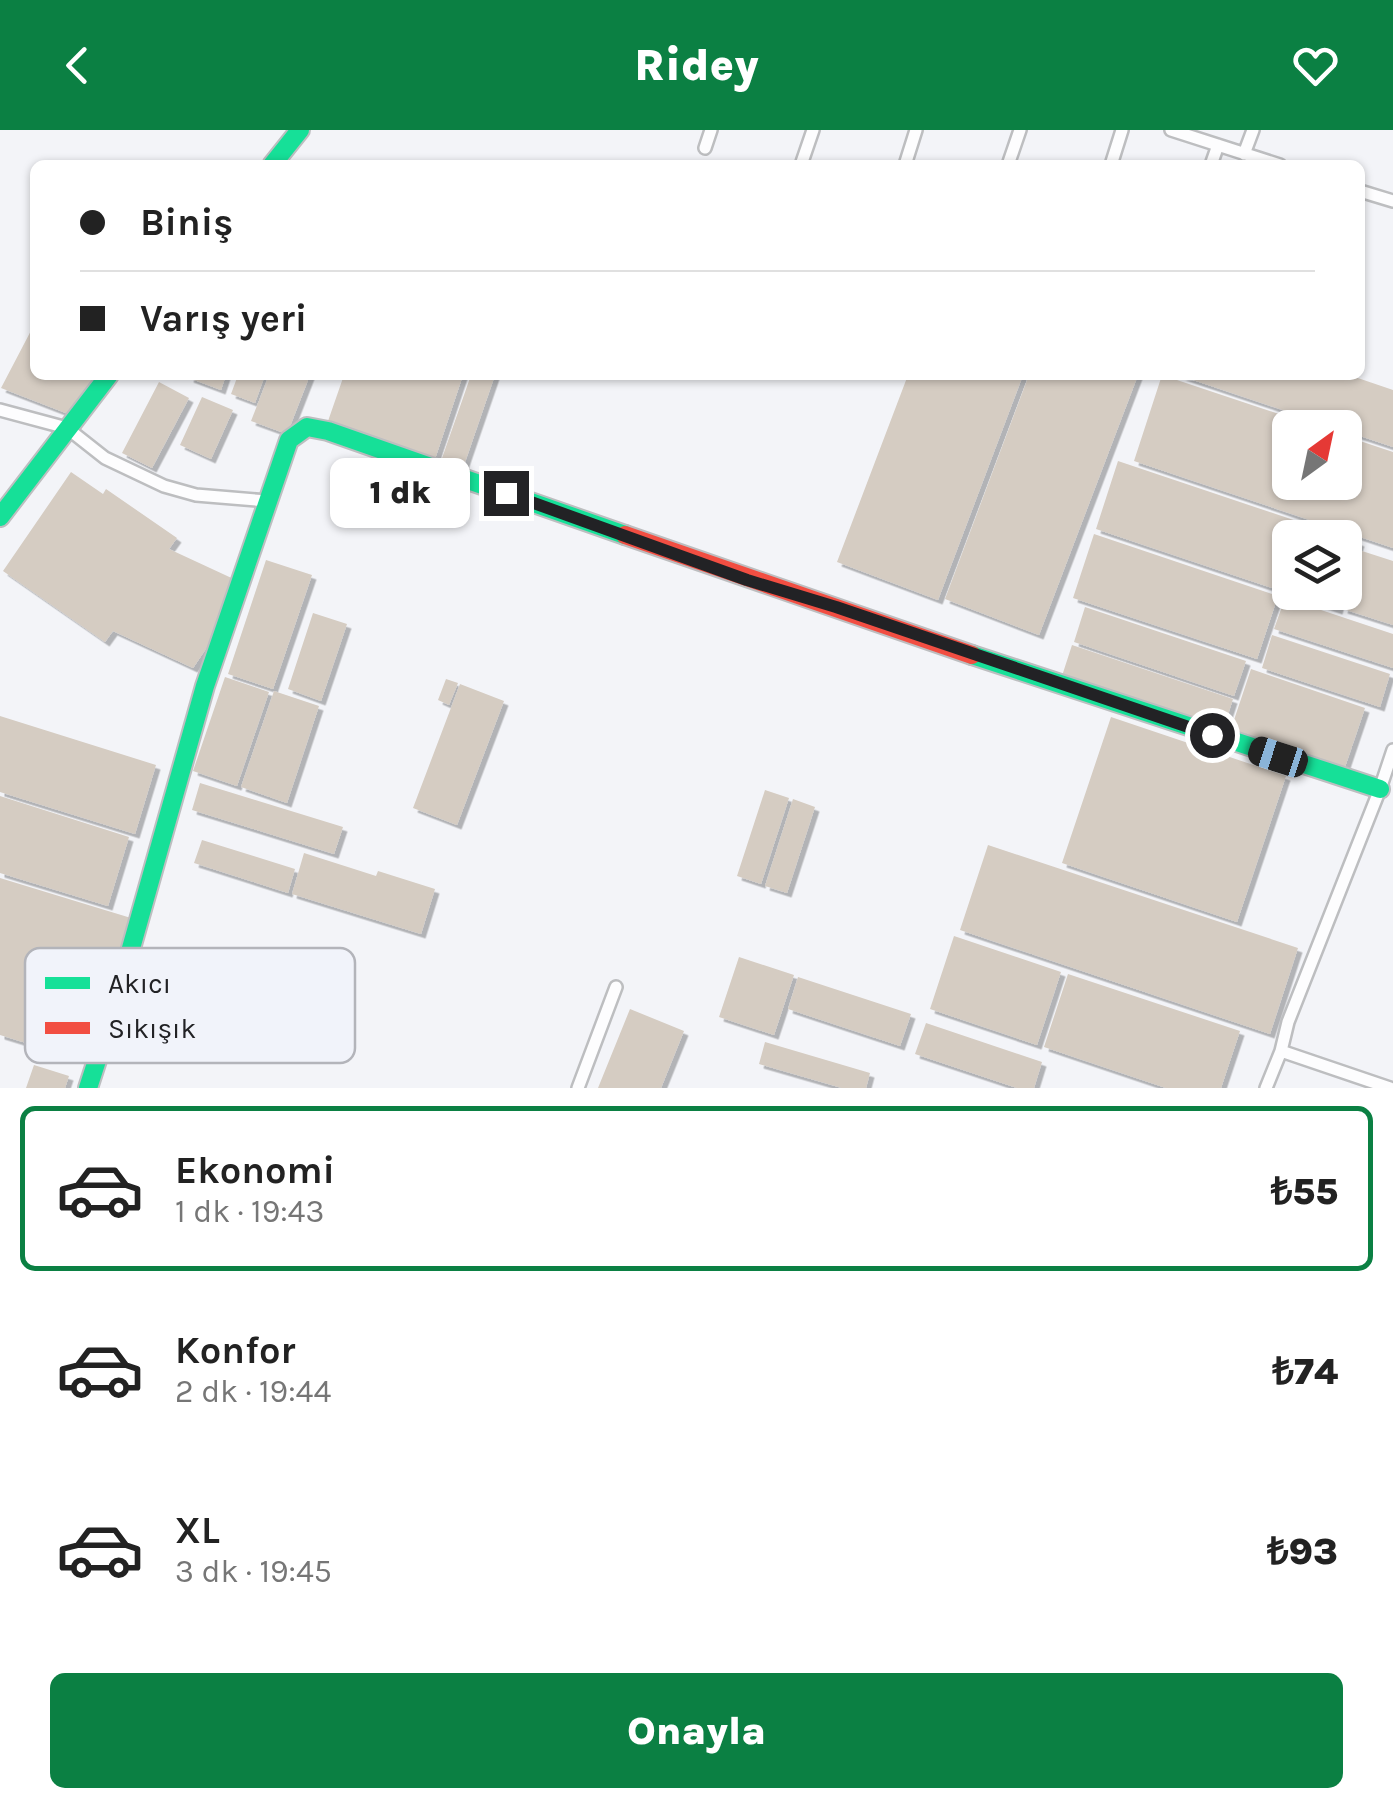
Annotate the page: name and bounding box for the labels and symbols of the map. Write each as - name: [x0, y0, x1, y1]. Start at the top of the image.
- north arrow: [1272, 410, 1362, 500]
- callout: 1 dk: [331, 458, 471, 528]
- route end: [484, 471, 529, 516]
- route start: [1190, 713, 1235, 758]
- car: [1245, 733, 1311, 781]
- legend: [25, 948, 355, 1063]
- text: Akıcı: [108, 967, 171, 1000]
- text: Sıkışık: [108, 1012, 196, 1045]

